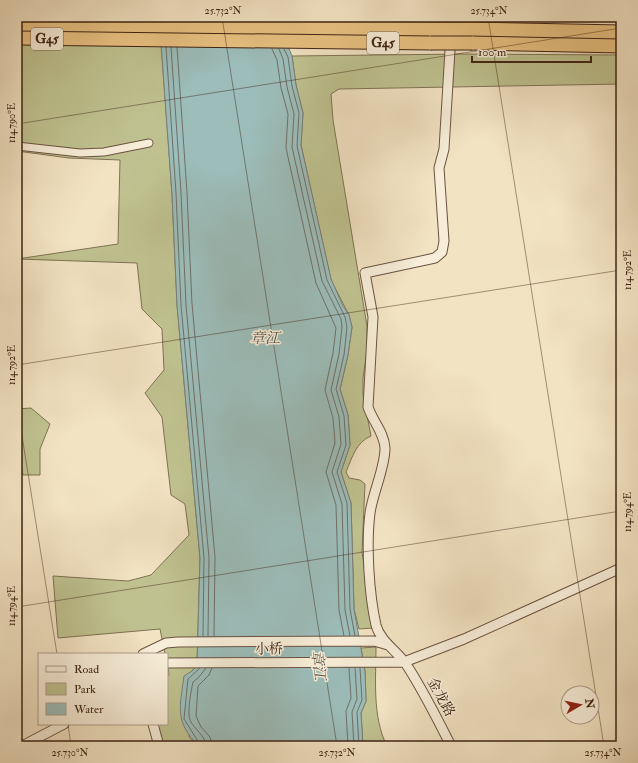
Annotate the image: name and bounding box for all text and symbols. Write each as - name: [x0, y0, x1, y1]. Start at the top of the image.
- text: 25.732°N: [205, 5, 241, 17]
- text: 25.734°N: [470, 5, 508, 17]
- road number: G45: [31, 28, 63, 50]
- road number: G45: [367, 32, 399, 54]
- scale bar: [472, 38, 591, 64]
- text: 100 m: [478, 45, 507, 60]
- text: 114.790°E: [6, 103, 18, 143]
- text: 114.792°E: [622, 250, 634, 290]
- water label: 章江: [250, 329, 282, 348]
- text: 114.792°E: [6, 345, 18, 385]
- text: 114.794°E: [622, 492, 634, 532]
- text: 114.794°E: [6, 586, 18, 626]
- street label: 小桥: [255, 640, 283, 658]
- water label: 章江: [307, 649, 330, 683]
- legend: [38, 653, 168, 725]
- text: Road: [74, 662, 99, 677]
- street label: 金龙路: [423, 675, 459, 719]
- text: Park: [74, 682, 96, 697]
- north arrow: [560, 685, 600, 725]
- text: N: [582, 697, 597, 711]
- text: Water: [73, 702, 104, 717]
- text: 25.730°N: [52, 747, 88, 759]
- text: 25.732°N: [319, 747, 355, 759]
- text: 25.734°N: [584, 747, 622, 759]

